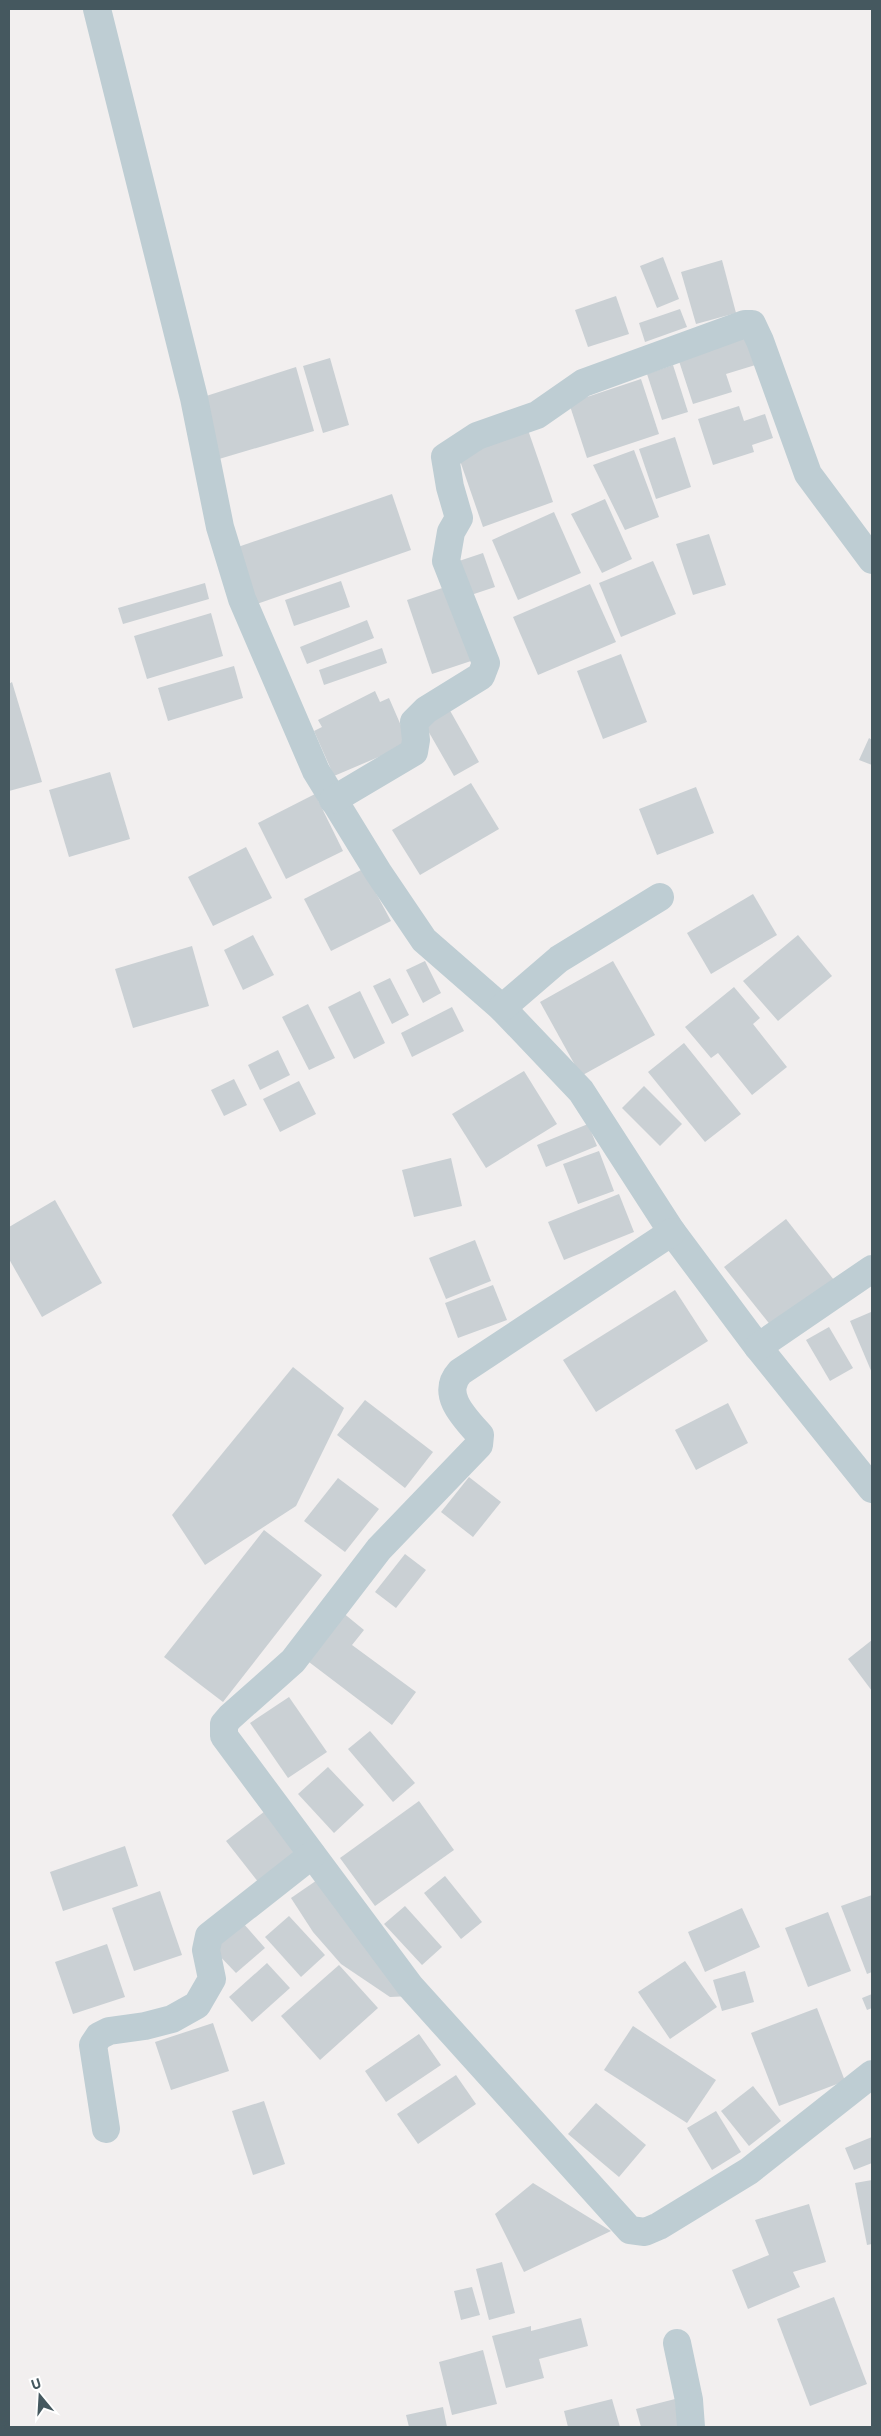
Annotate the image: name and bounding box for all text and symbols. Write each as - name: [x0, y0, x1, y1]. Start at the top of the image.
- north arrow: [15, 2371, 65, 2421]
- text: U: [29, 2374, 43, 2394]

